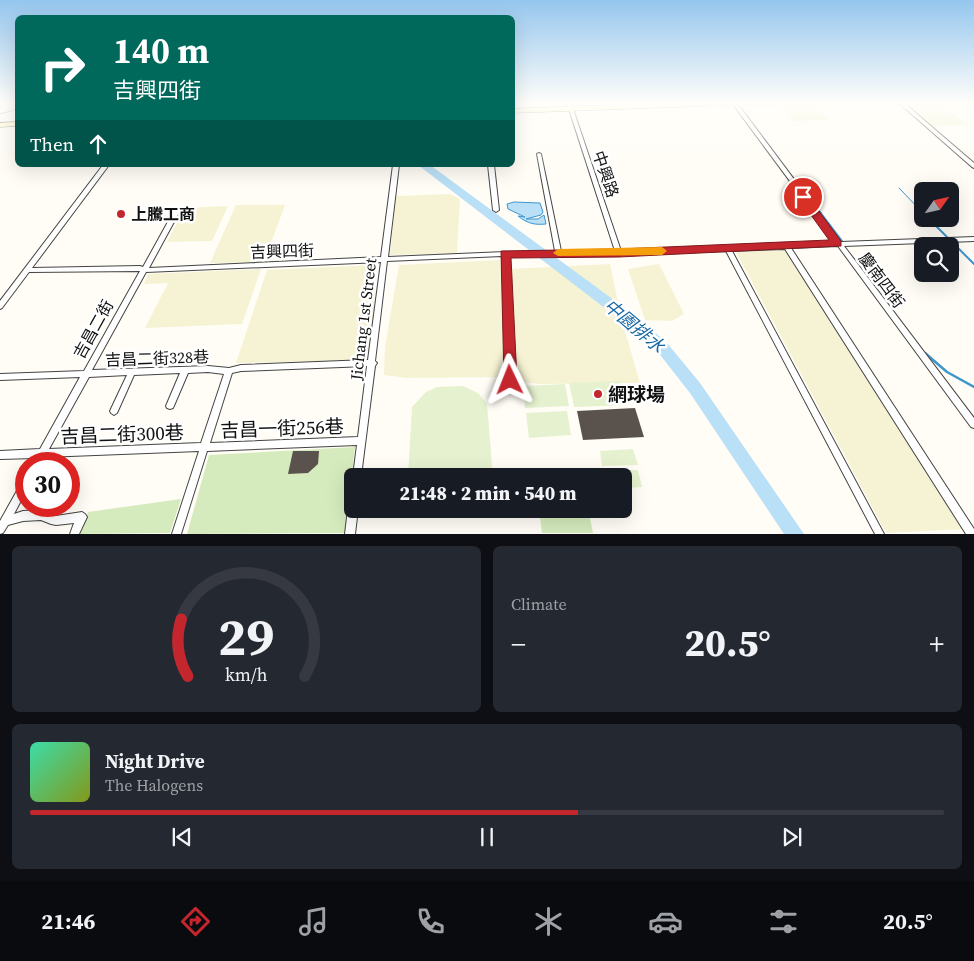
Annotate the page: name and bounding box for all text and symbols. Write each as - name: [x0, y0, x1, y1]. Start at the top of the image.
- text: 140 m: [113, 27, 209, 75]
- icon: right: [30, 35, 95, 100]
- text: 吉興四街: [113, 75, 201, 105]
- icon: ahead: [84, 130, 112, 158]
- text: Then: [30, 131, 74, 157]
- street label: 中興路: [588, 148, 624, 200]
- pin: [782, 176, 824, 218]
- north arrow: [914, 182, 959, 228]
- map controls: [914, 182, 959, 282]
- icon: arrive: [789, 183, 817, 211]
- place label: 上騰工商: [131, 203, 195, 225]
- marker: 上騰工商: [115, 208, 127, 220]
- button: search: [914, 237, 959, 282]
- street label: 吉興四街: [250, 239, 314, 263]
- street label: 慶南四街: [854, 248, 910, 312]
- street label: Jichang 1st Street: [344, 256, 382, 382]
- water label: 中園排水: [599, 293, 671, 359]
- street label: 吉昌二街: [68, 296, 118, 362]
- street label: 吉昌二街328巷: [105, 345, 209, 371]
- position arrow: [483, 353, 535, 405]
- place label: 網球場: [608, 381, 665, 407]
- marker: 網球場: [592, 388, 604, 400]
- street label: 吉昌一街256巷: [220, 413, 344, 443]
- street label: 吉昌二街300巷: [60, 419, 184, 449]
- speed limit sign: 30: [15, 452, 80, 517]
- text: 21:48 · 2 min · 540 m: [399, 480, 577, 506]
- text: Climate: [511, 593, 567, 615]
- text: 29: [218, 601, 275, 672]
- text: 20.5°: [684, 617, 771, 669]
- text: −: [511, 625, 526, 663]
- text: +: [929, 625, 944, 663]
- text: km/h: [225, 662, 268, 687]
- text: Night Drive: [105, 748, 205, 774]
- text: The Halogens: [105, 774, 203, 796]
- icon: previous: [168, 823, 196, 851]
- icon: pause: [473, 823, 501, 851]
- icon: next: [778, 823, 806, 851]
- icon: directions: [178, 904, 213, 939]
- icon: music: [296, 904, 331, 939]
- icon: phone: [413, 904, 448, 939]
- icon: climate: [531, 904, 566, 939]
- icon: car: [648, 904, 683, 939]
- icon: filters: [766, 904, 801, 939]
- text: 21:46: [41, 906, 96, 936]
- text: 20.5°: [883, 906, 933, 936]

